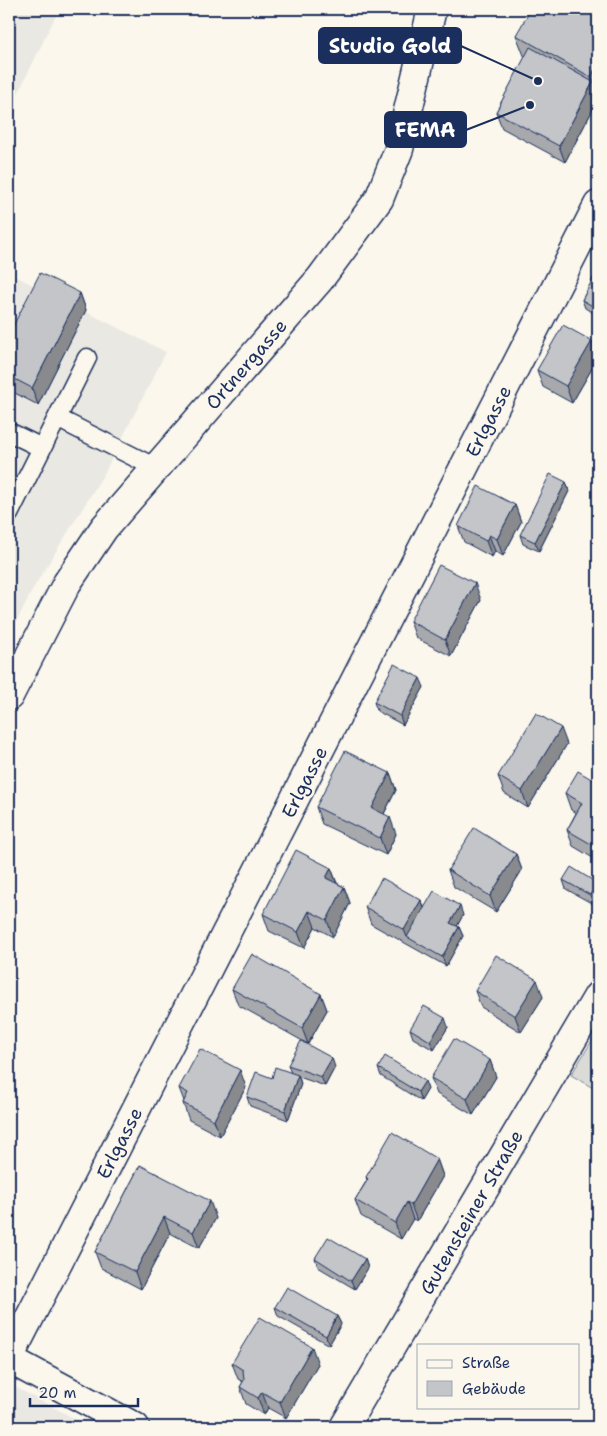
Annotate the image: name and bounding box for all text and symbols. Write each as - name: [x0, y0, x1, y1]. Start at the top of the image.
- callout: Studio Gold: [319, 28, 461, 63]
- text: Studio Gold: [329, 33, 452, 59]
- callout: FEMA: [385, 112, 466, 147]
- text: FEMA: [395, 117, 455, 143]
- street label: Ortnergasse: [200, 314, 293, 415]
- street label: Erlgasse: [460, 381, 517, 461]
- street label: Erlgasse: [276, 742, 333, 822]
- street label: Erlgasse: [91, 1103, 148, 1183]
- street label: Gutensteiner Straße: [414, 1125, 529, 1299]
- legend: [417, 1344, 580, 1408]
- text: Straße: [462, 1353, 510, 1373]
- scale bar: [30, 1376, 138, 1408]
- text: Gebäude: [462, 1379, 526, 1399]
- text: 20 m: [38, 1383, 77, 1403]

